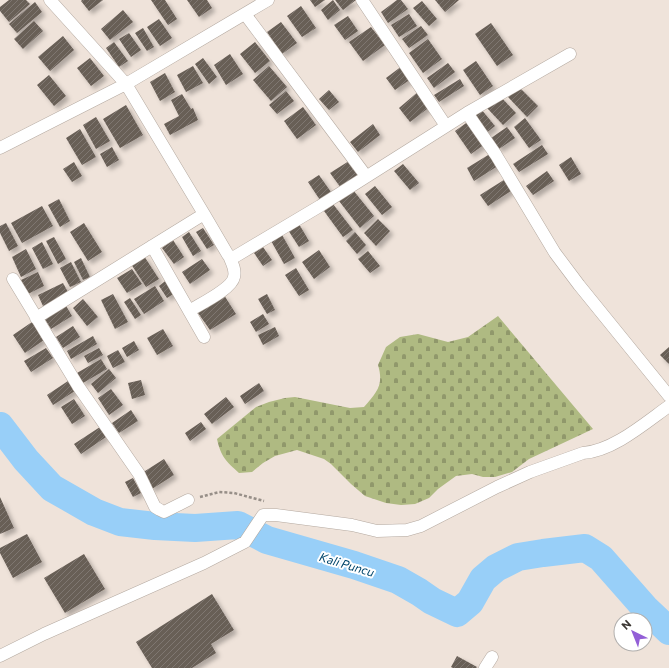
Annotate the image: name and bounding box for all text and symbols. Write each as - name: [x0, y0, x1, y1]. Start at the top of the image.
- water label: Kali Puncu: [318, 549, 376, 579]
- north arrow: [613, 612, 653, 652]
- text: N: [618, 617, 633, 632]

